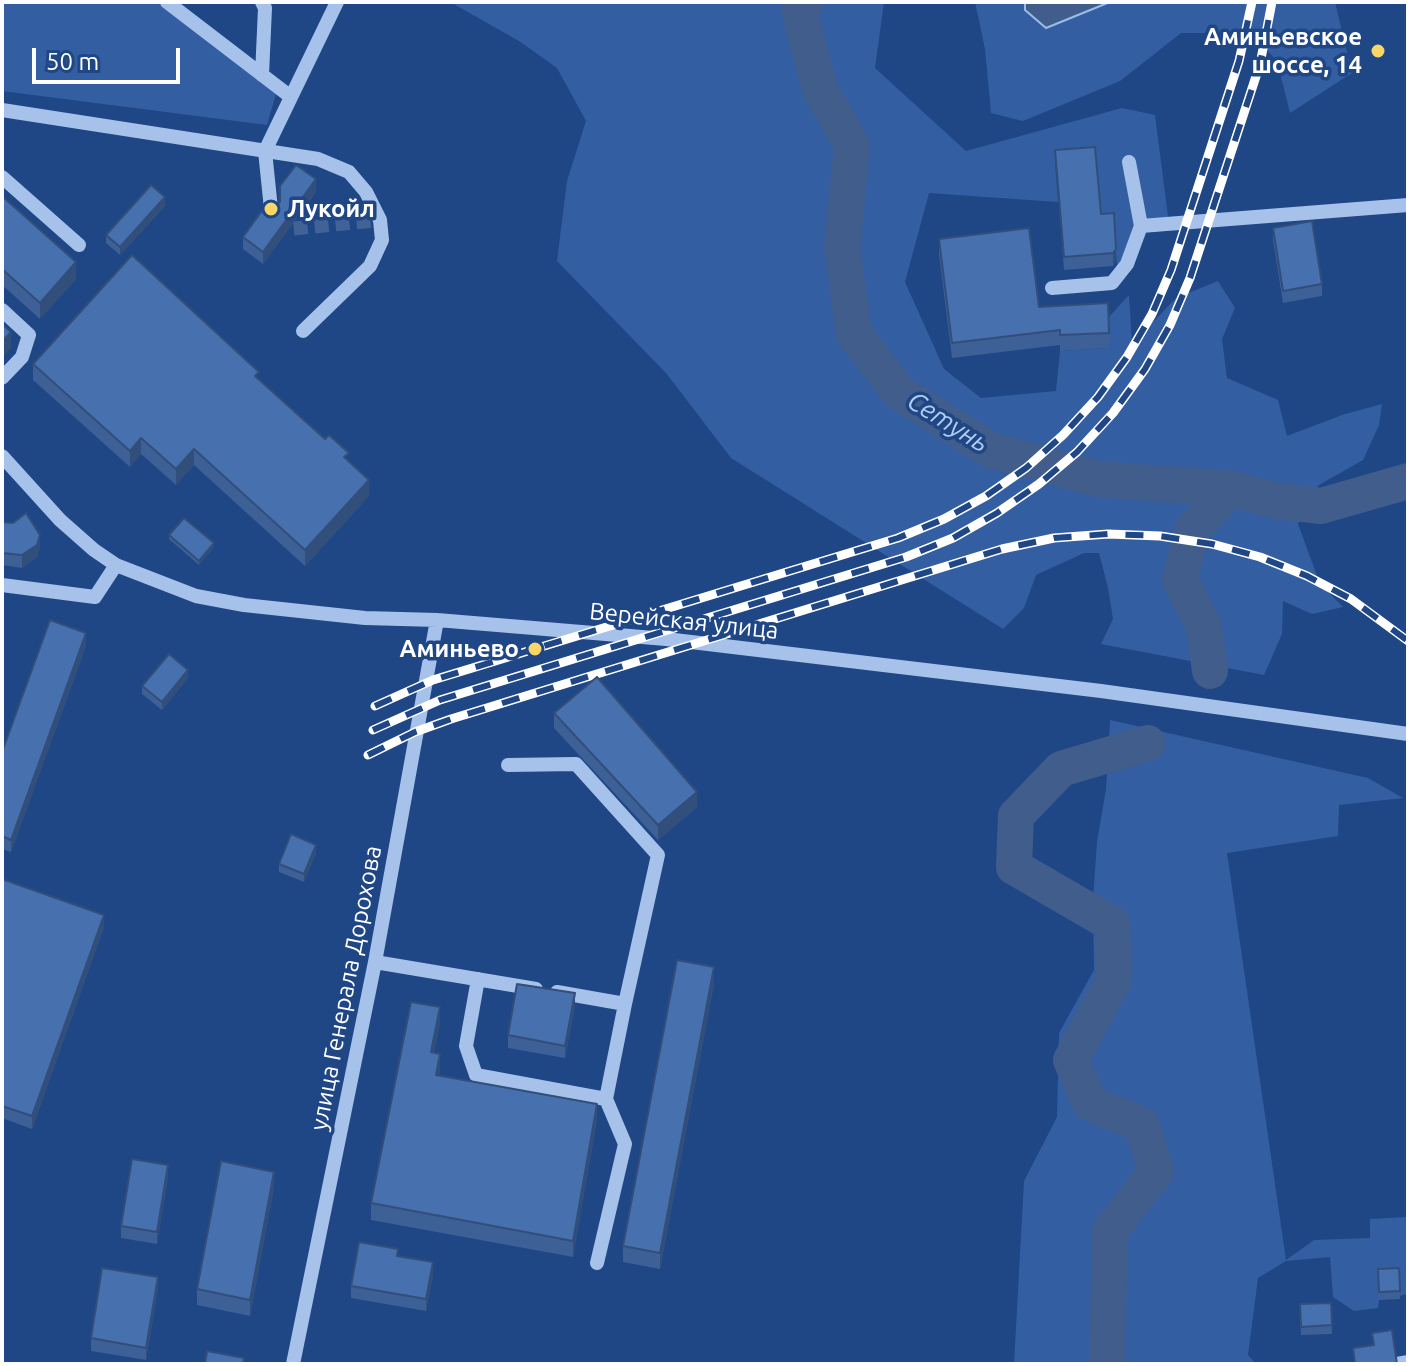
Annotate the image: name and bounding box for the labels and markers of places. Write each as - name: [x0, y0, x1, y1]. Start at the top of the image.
- place label: Аминьевское шоссе, 14: [1204, 23, 1362, 79]
- marker: Аминьевское шоссе, 14: [1369, 42, 1387, 60]
- place label: Лукойл: [287, 195, 375, 223]
- marker: Лукойл: [262, 200, 280, 218]
- place label: Аминьево: [400, 635, 519, 663]
- marker: Аминьево: [526, 640, 544, 658]

